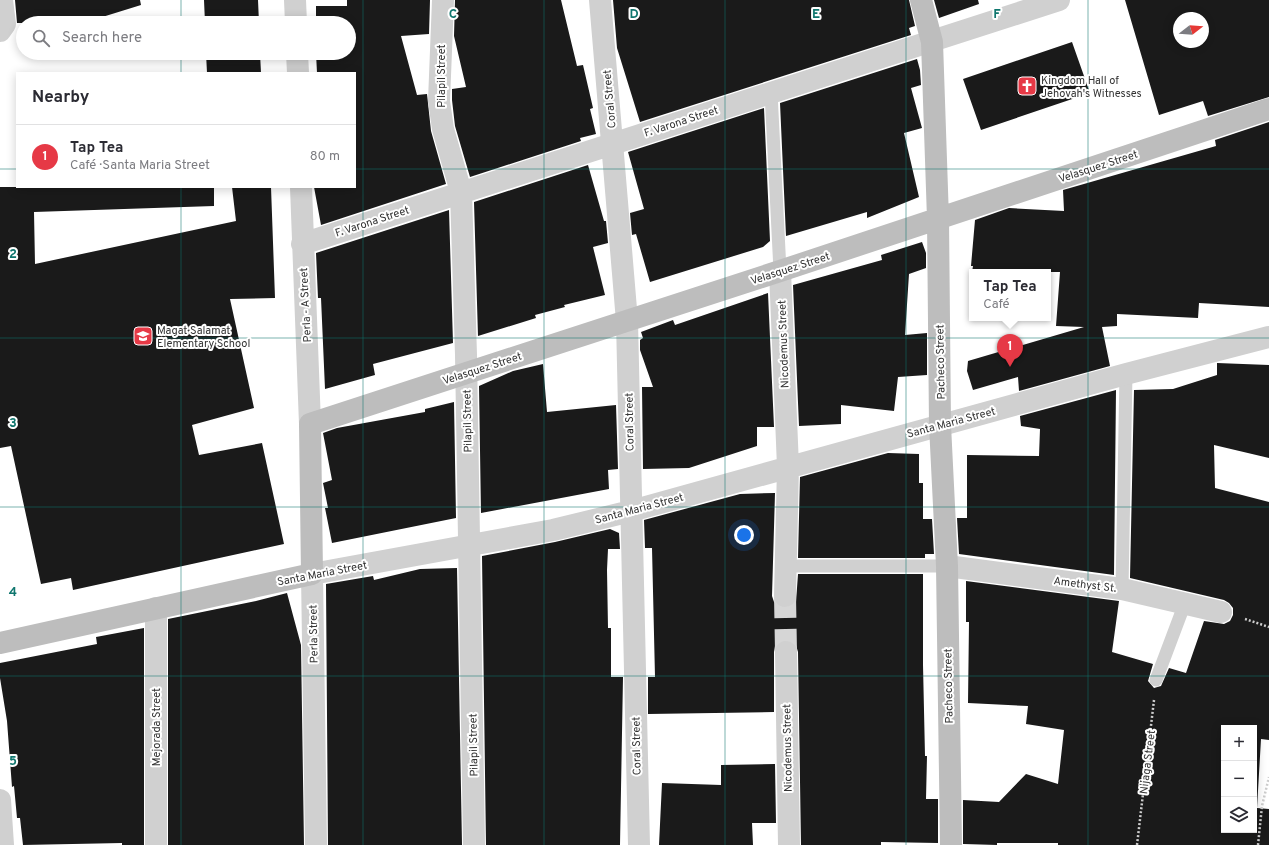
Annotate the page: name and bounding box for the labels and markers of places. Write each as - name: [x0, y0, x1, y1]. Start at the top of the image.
- place label: Kingdom Hall of Jehovah's Witnesses: [1041, 74, 1142, 101]
- church icon: Kingdom Hall of Jehovah's Witnesses: [1016, 75, 1038, 97]
- place label: Magat Salamat Elementary School: [157, 324, 250, 351]
- school or university icon: Magat Salamat Elementary School: [132, 325, 154, 347]
- pin: 1: [997, 334, 1023, 367]

